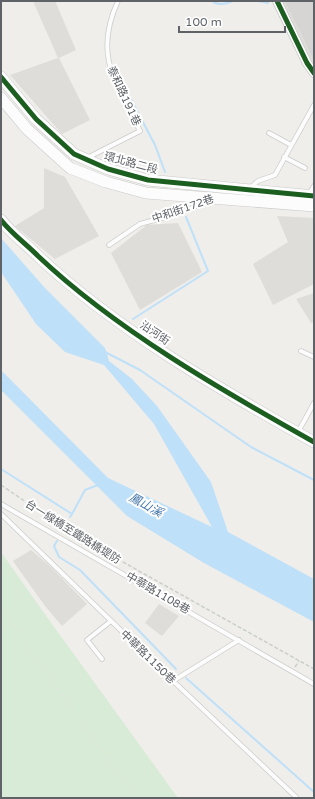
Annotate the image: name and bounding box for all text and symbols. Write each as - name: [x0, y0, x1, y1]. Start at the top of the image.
- scale bar: [179, 8, 285, 34]
- text: 100 m: [185, 15, 222, 29]
- street label: 泰和路191巷: [104, 64, 144, 128]
- street label: 環北路二段: [103, 150, 159, 176]
- street label: 中和街172巷: [150, 192, 216, 226]
- street label: 沿河街: [138, 318, 172, 348]
- water label: 鳳山溪: [127, 490, 167, 521]
- street label: 台一線橋至鐵路橋堤防: [23, 497, 123, 567]
- street label: 中華路1108巷: [124, 569, 192, 617]
- street label: 中華路1150巷: [118, 627, 178, 687]

